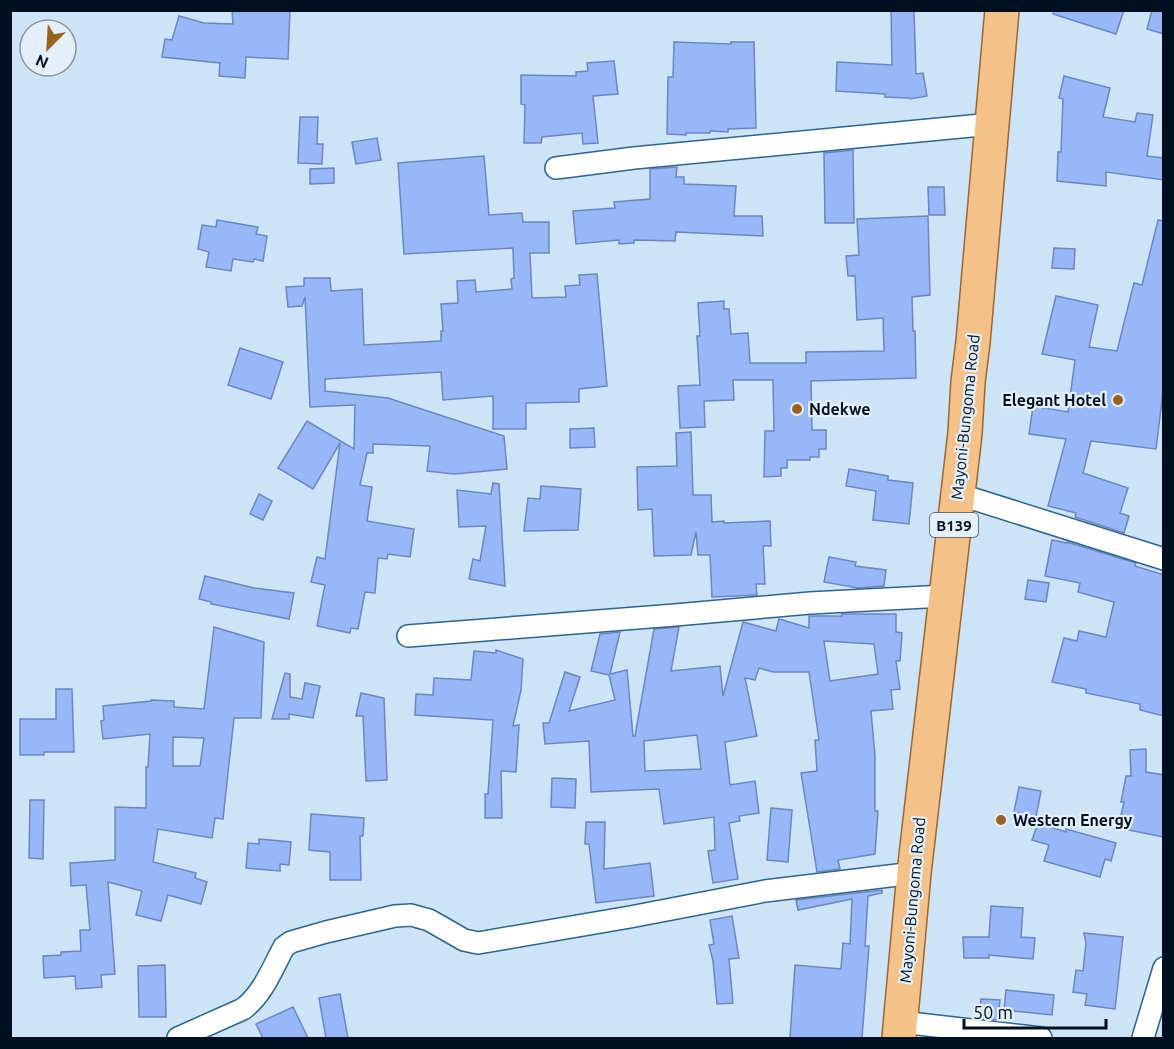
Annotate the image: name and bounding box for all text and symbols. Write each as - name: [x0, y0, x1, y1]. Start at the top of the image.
- north arrow: [18, 18, 78, 78]
- text: N: [33, 51, 51, 72]
- street label: Mayoni-Bungoma Road: [947, 333, 983, 501]
- place label: Elegant Hotel: [1002, 391, 1106, 409]
- marker: Elegant Hotel: [1111, 393, 1125, 407]
- place label: Ndekwe: [809, 400, 871, 418]
- marker: Ndekwe: [790, 402, 804, 416]
- road number: B139: [930, 513, 978, 537]
- place label: Western Energy: [1013, 811, 1133, 829]
- marker: Western Energy: [994, 813, 1008, 827]
- street label: Mayoni-Bungoma Road: [896, 816, 928, 984]
- scale bar: [964, 992, 1106, 1030]
- text: 50 m: [973, 1002, 1013, 1022]

